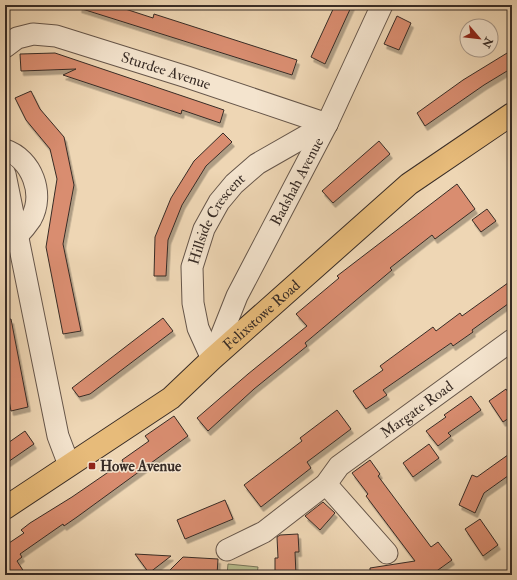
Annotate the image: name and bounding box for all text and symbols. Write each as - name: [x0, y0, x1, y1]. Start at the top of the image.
- north arrow: [459, 18, 499, 58]
- text: N: [479, 34, 496, 51]
- street label: Sturdee Avenue: [119, 48, 213, 94]
- street label: Badshah Avenue: [266, 134, 328, 229]
- street label: Hillside Crescent: [184, 169, 249, 267]
- street label: Felixstowe Road: [219, 275, 305, 354]
- street label: Margate Road: [377, 376, 457, 442]
- place label: Howe Avenue: [100, 457, 182, 476]
- marker: Howe Avenue: [87, 461, 97, 471]

